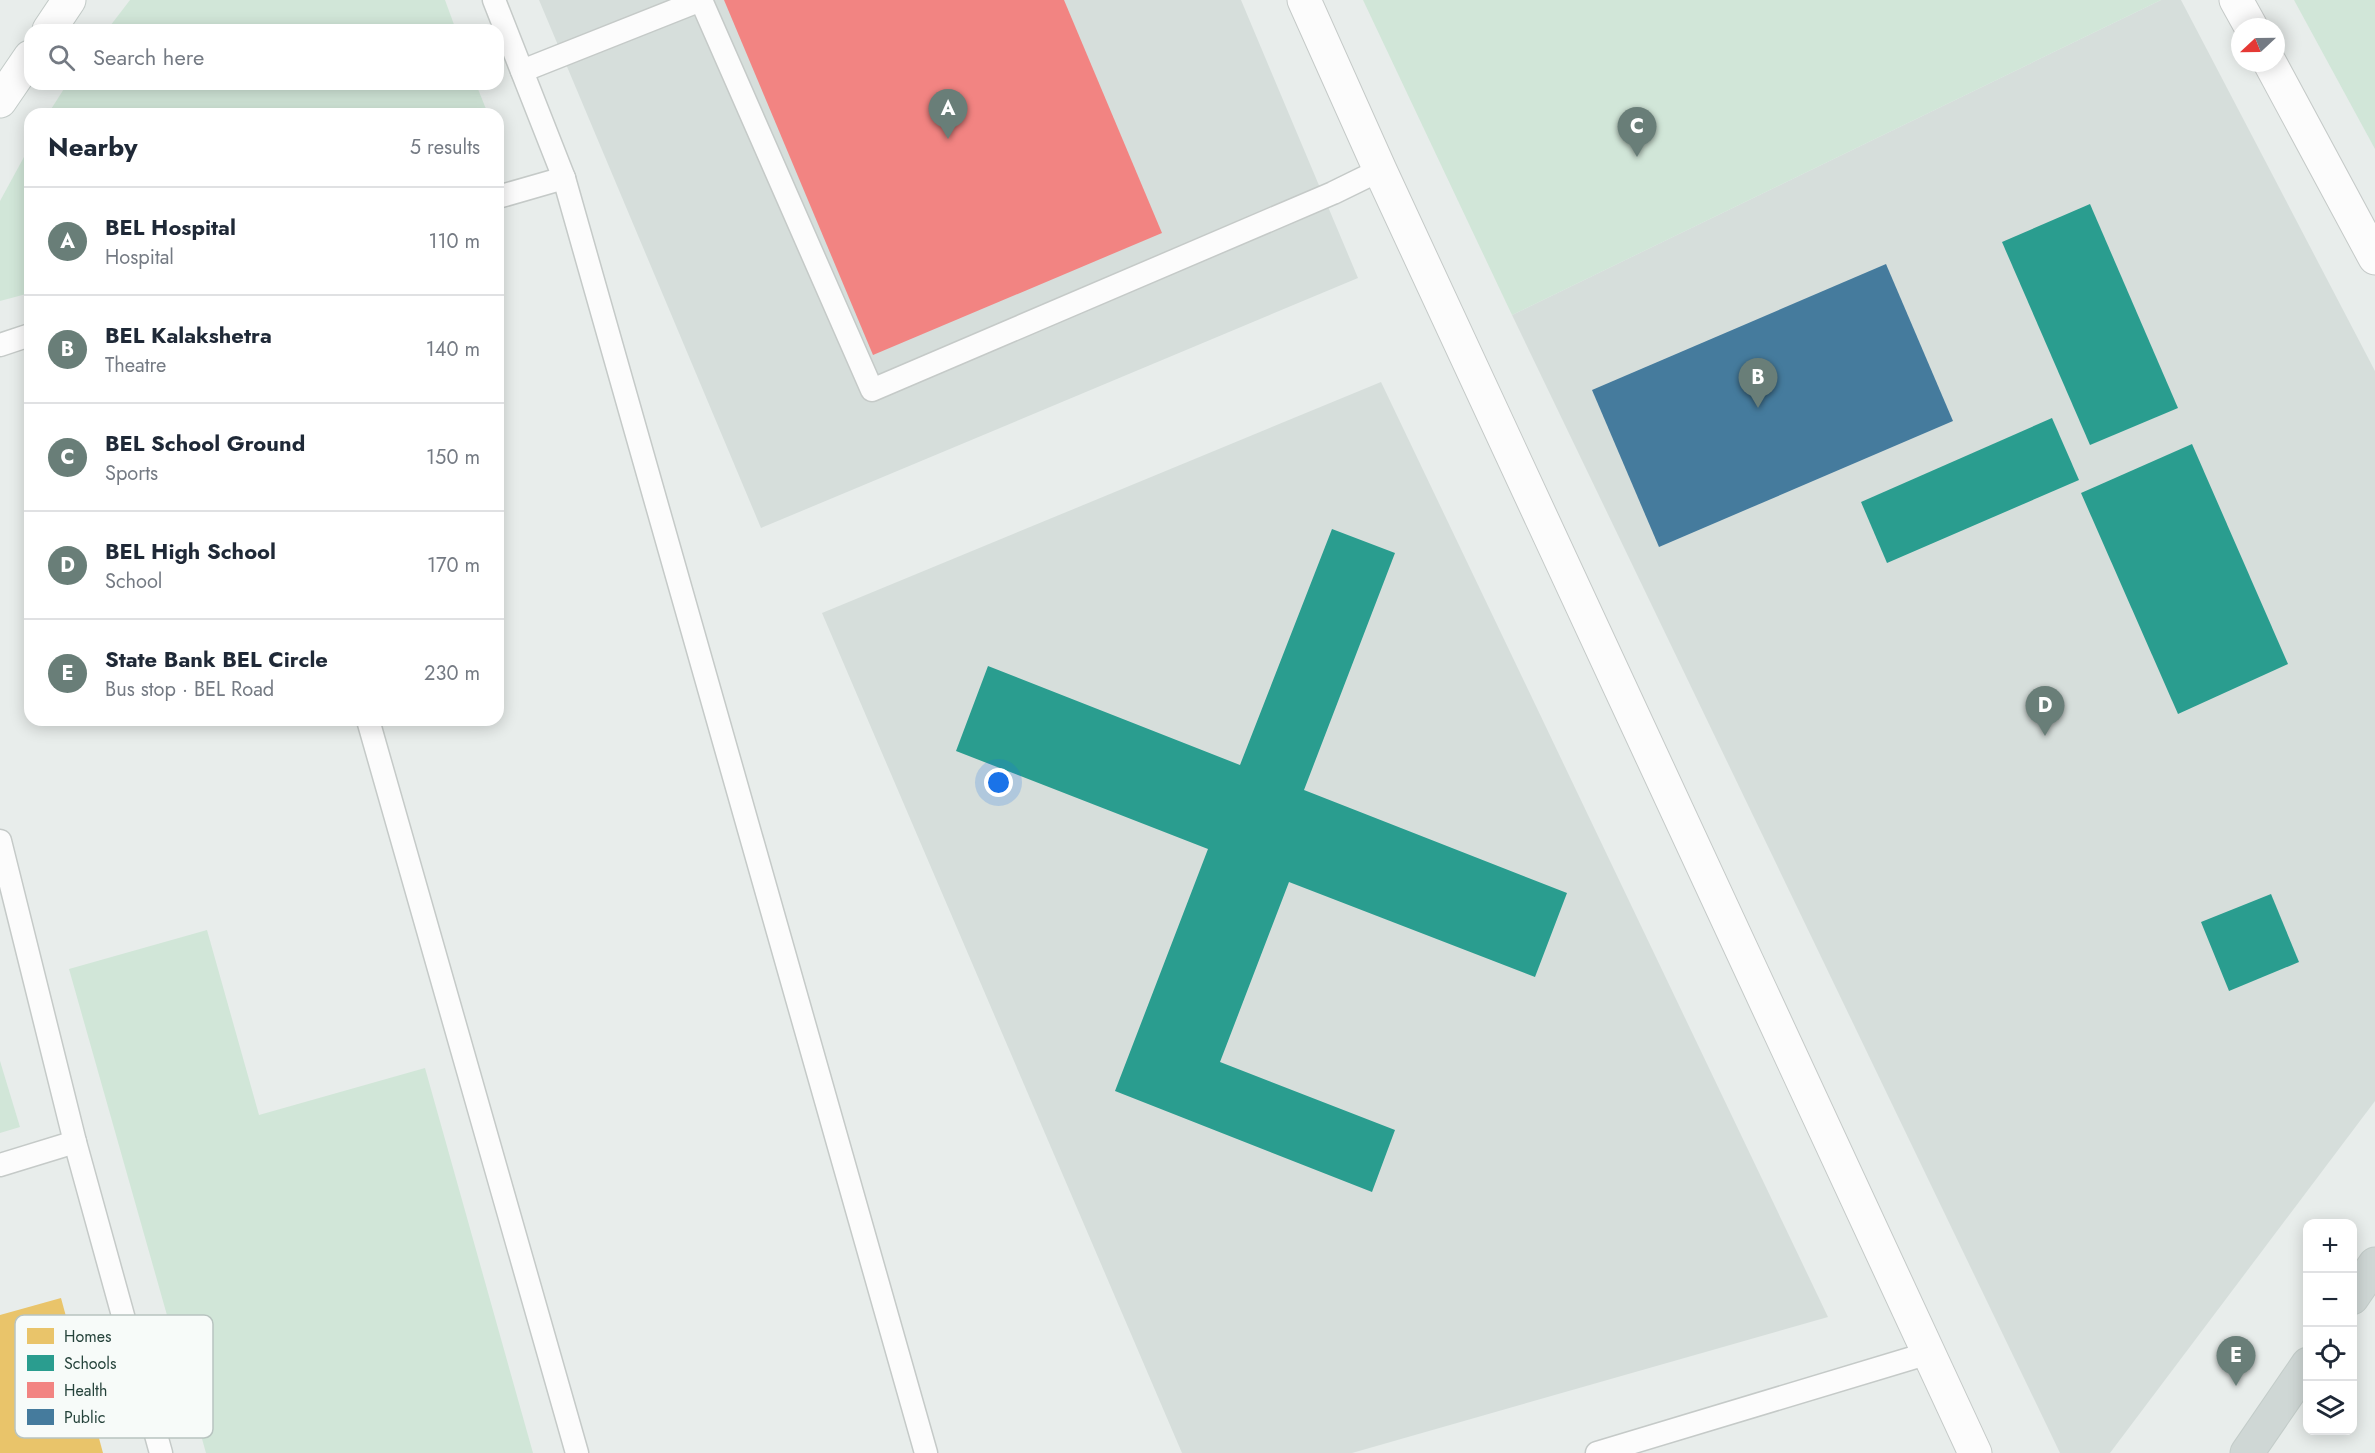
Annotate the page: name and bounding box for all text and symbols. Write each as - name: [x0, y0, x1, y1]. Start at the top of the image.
- north arrow: [2231, 18, 2285, 72]
- search box: [24, 24, 504, 90]
- icon: search: [45, 41, 78, 74]
- text: Search here: [93, 41, 204, 73]
- pin: A: [928, 90, 968, 139]
- pin: C: [1618, 108, 1656, 157]
- text: Nearby: [48, 128, 137, 166]
- text: 5 results: [410, 133, 480, 162]
- text: BEL Hospital: [105, 211, 236, 243]
- text: A: [60, 227, 75, 256]
- text: 110 m: [428, 227, 480, 256]
- text: Hospital: [105, 243, 174, 272]
- text: BEL Kalakshetra: [105, 319, 272, 351]
- text: B: [61, 335, 74, 364]
- text: 140 m: [426, 335, 480, 364]
- text: Theatre: [105, 351, 166, 380]
- pin: B: [1738, 358, 1778, 408]
- text: BEL School Ground: [105, 427, 305, 459]
- text: C: [60, 443, 75, 472]
- text: 150 m: [426, 443, 480, 472]
- text: Sports: [105, 459, 158, 488]
- text: BEL High School: [105, 535, 276, 567]
- text: D: [60, 551, 75, 580]
- text: 170 m: [427, 551, 480, 580]
- text: School: [105, 567, 162, 596]
- text: State Bank BEL Circle: [105, 643, 328, 675]
- text: E: [61, 659, 74, 688]
- text: 230 m: [424, 659, 480, 688]
- text: Bus stop · BEL Road: [105, 675, 274, 704]
- pin: D: [2026, 686, 2064, 736]
- your location: [984, 768, 1013, 797]
- map controls: [2303, 1219, 2357, 1435]
- button: +: [2303, 1219, 2357, 1273]
- button: −: [2303, 1273, 2357, 1327]
- legend: [15, 1315, 213, 1438]
- text: Homes: [64, 1325, 111, 1348]
- button: locate: [2303, 1327, 2357, 1381]
- pin: E: [2216, 1336, 2256, 1386]
- text: Schools: [64, 1352, 116, 1375]
- text: Health: [64, 1379, 107, 1402]
- button: layers: [2303, 1381, 2357, 1435]
- text: Public: [64, 1406, 105, 1429]

